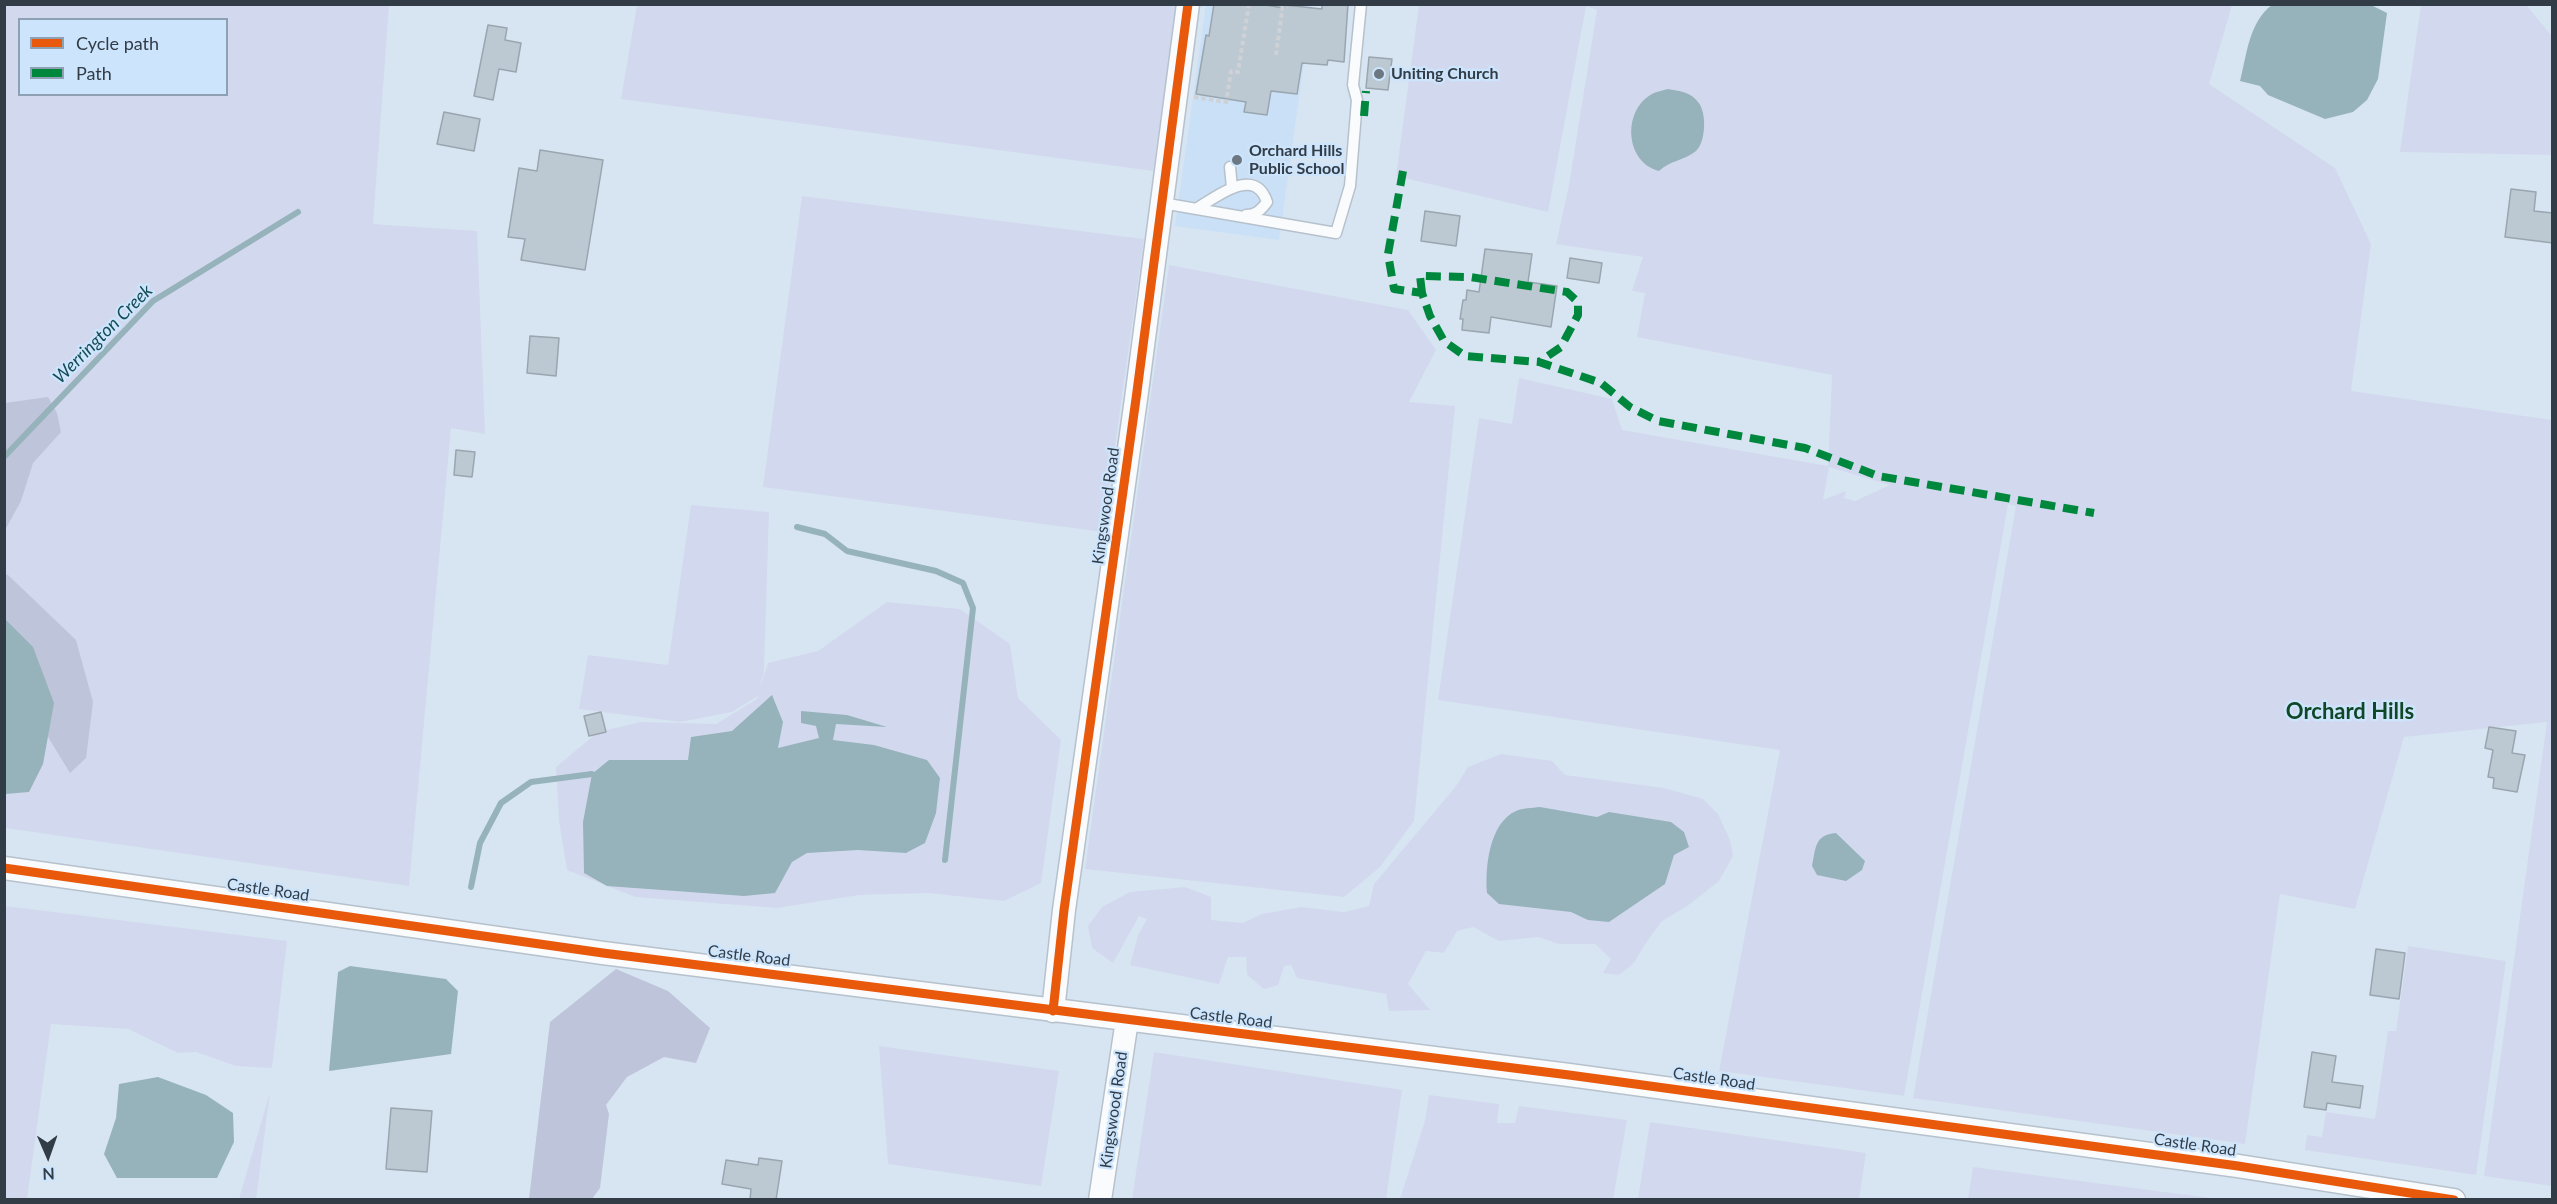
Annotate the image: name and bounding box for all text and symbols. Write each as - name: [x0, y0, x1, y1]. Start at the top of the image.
- legend: [18, 18, 228, 96]
- text: Cycle path: [76, 32, 159, 54]
- text: Path: [76, 62, 112, 84]
- place label: Uniting Church: [1391, 64, 1498, 84]
- marker: Uniting Church: [1372, 67, 1386, 81]
- place label: Orchard Hills Public School: [1249, 141, 1344, 179]
- marker: Orchard Hills Public School: [1230, 153, 1244, 167]
- water label: Werrington Creek: [49, 280, 157, 388]
- street label: Kingswood Road: [1088, 446, 1124, 566]
- district label: Orchard Hills: [2286, 699, 2414, 725]
- street label: Castle Road: [226, 875, 310, 905]
- street label: Castle Road: [707, 941, 791, 971]
- street label: Castle Road: [1189, 1003, 1273, 1033]
- street label: Kingswood Road: [1096, 1050, 1132, 1170]
- street label: Castle Road: [1672, 1064, 1756, 1094]
- north arrow: [18, 1126, 78, 1186]
- street label: Castle Road: [2153, 1130, 2237, 1160]
- text: N: [42, 1165, 55, 1184]

